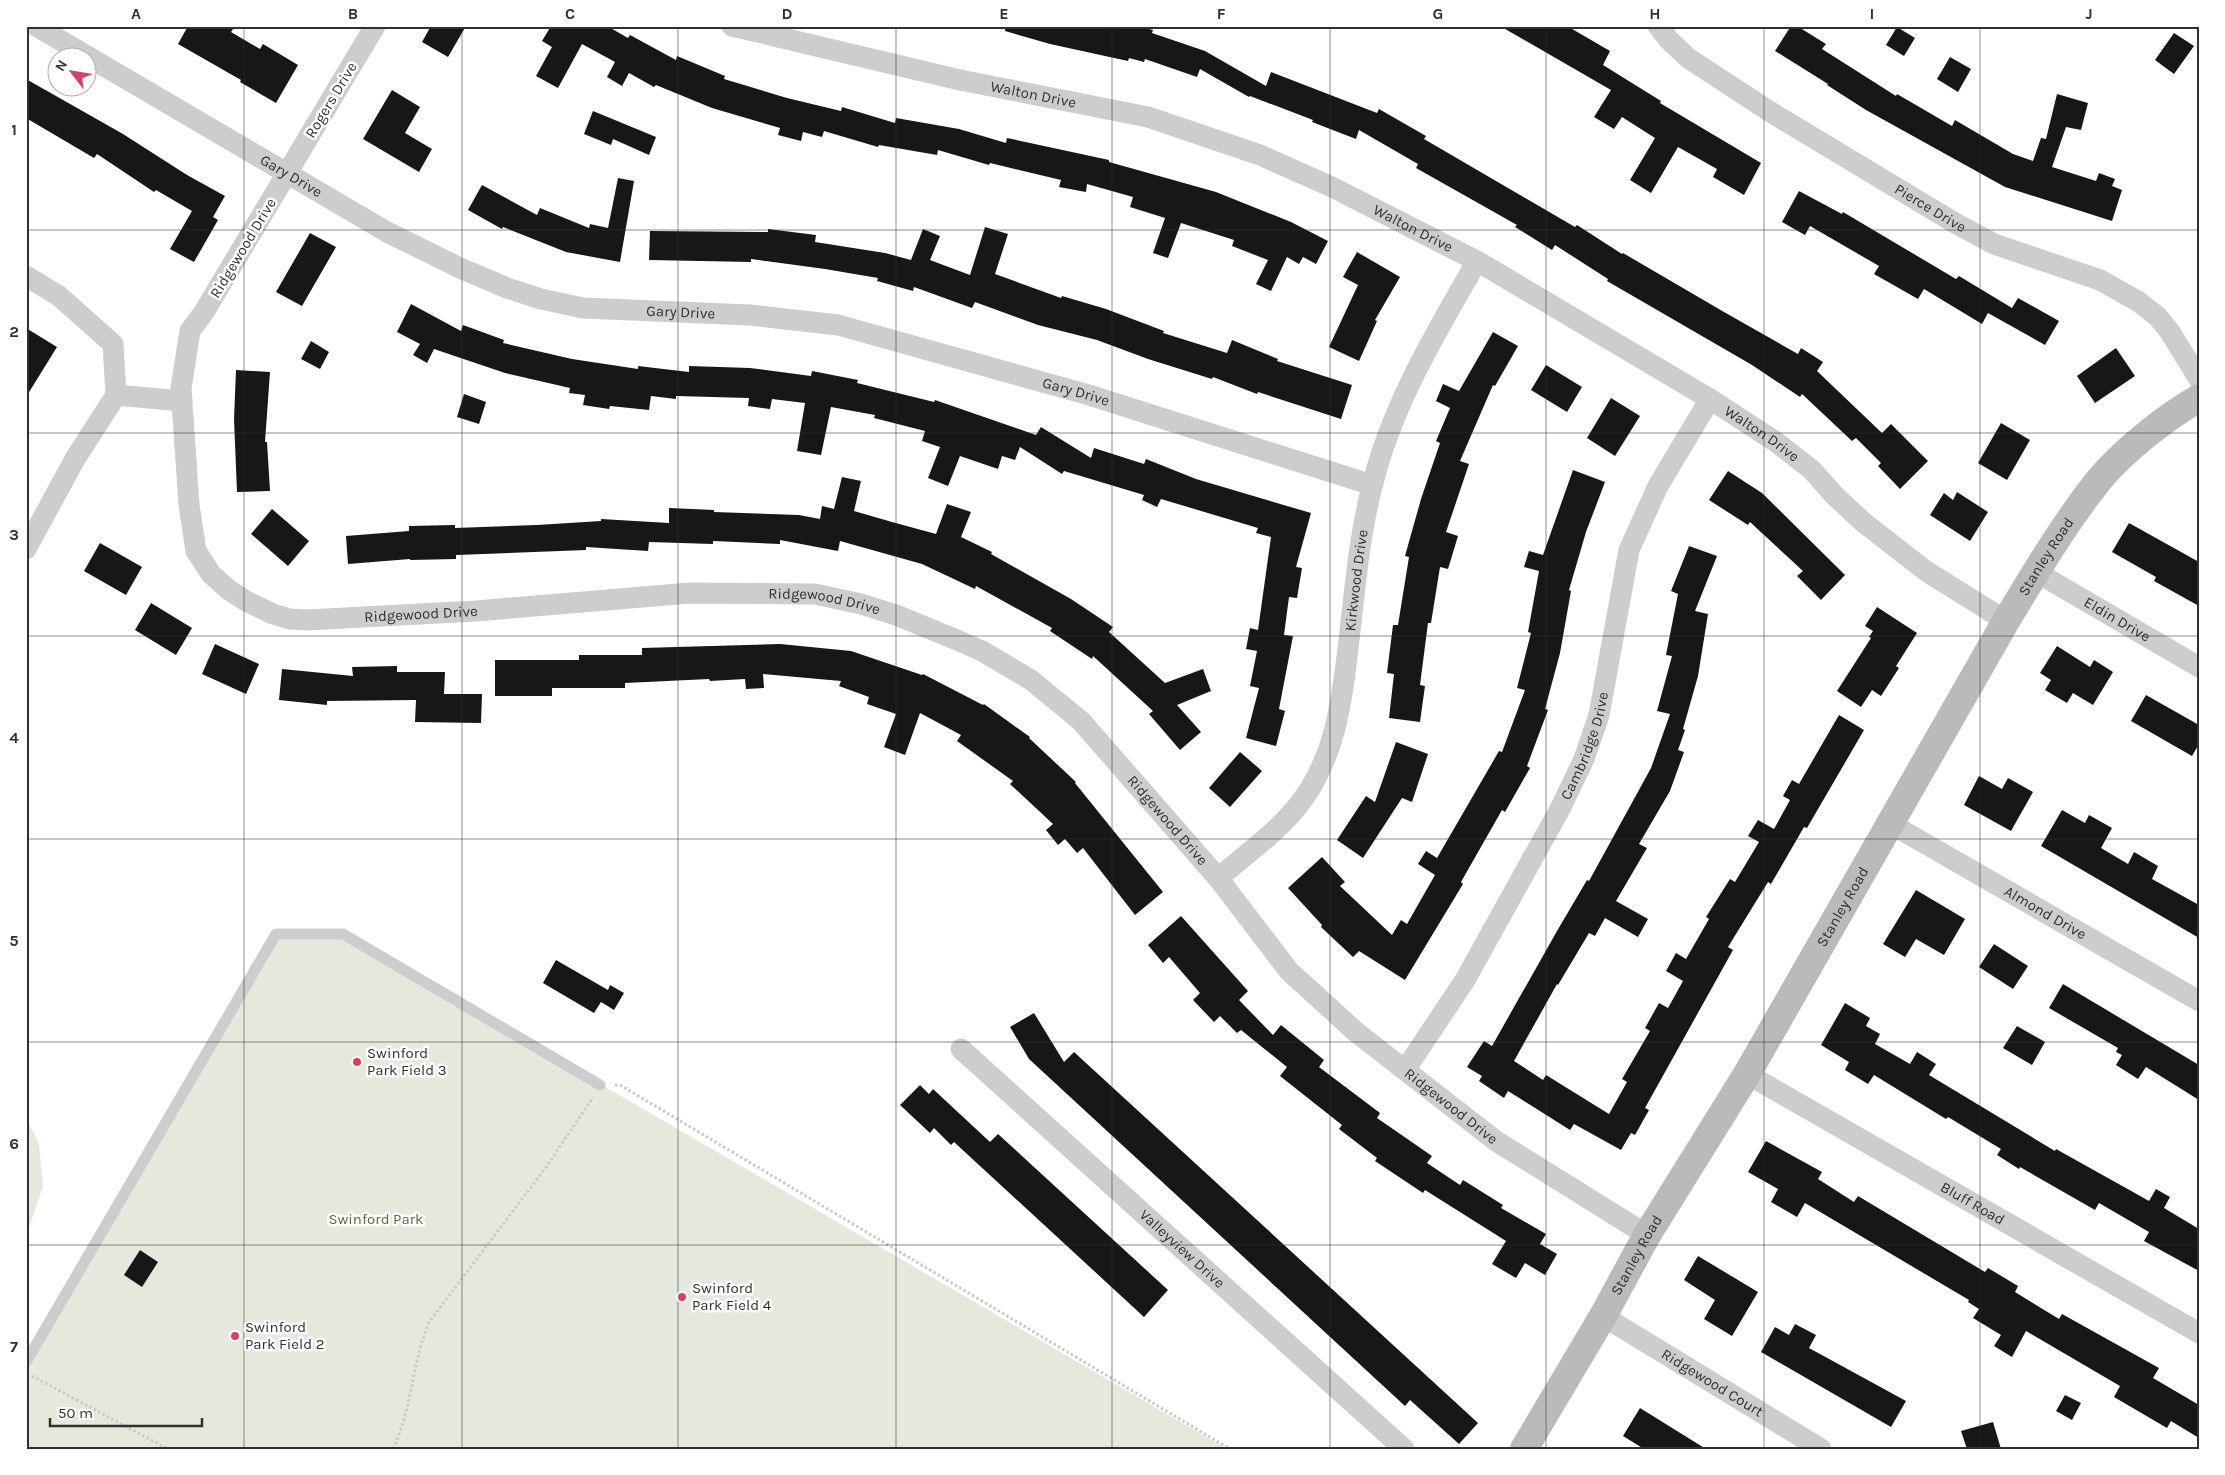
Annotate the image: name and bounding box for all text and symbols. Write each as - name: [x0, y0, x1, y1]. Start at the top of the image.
- text: A: [131, 4, 141, 23]
- text: B: [348, 4, 358, 23]
- text: C: [565, 4, 575, 23]
- text: D: [782, 4, 793, 23]
- text: E: [999, 4, 1009, 23]
- text: F: [1217, 4, 1226, 23]
- text: G: [1433, 4, 1443, 23]
- text: H: [1649, 4, 1661, 23]
- text: I: [1870, 4, 1874, 23]
- text: J: [2085, 4, 2093, 23]
- north arrow: [48, 48, 98, 98]
- text: N: [51, 57, 71, 74]
- street label: Rogers Drive: [301, 59, 361, 141]
- street label: Walton Drive: [989, 77, 1078, 112]
- text: 1: [11, 120, 17, 139]
- street label: Gary Drive: [257, 151, 326, 201]
- street label: Pierce Drive: [1891, 180, 1969, 236]
- street label: Ridgewood Drive: [206, 195, 280, 301]
- street label: Walton Drive: [1370, 201, 1456, 256]
- street label: Gary Drive: [646, 302, 716, 323]
- text: 2: [9, 322, 19, 341]
- street label: Gary Drive: [1040, 373, 1112, 410]
- street label: Walton Drive: [1721, 402, 1803, 466]
- street label: Stanley Road: [2014, 514, 2077, 599]
- text: 3: [9, 525, 19, 544]
- street label: Kirkwood Drive: [1341, 528, 1372, 632]
- street label: Ridgewood Drive: [768, 585, 883, 619]
- street label: Eldin Drive: [2081, 593, 2154, 646]
- street label: Ridgewood Drive: [364, 602, 478, 626]
- street label: Cambridge Drive: [1557, 690, 1612, 803]
- text: 4: [9, 728, 19, 747]
- street label: Ridgewood Drive: [1123, 771, 1212, 869]
- street label: Stanley Road: [1813, 864, 1873, 950]
- street label: Almond Drive: [2001, 882, 2090, 943]
- text: 5: [9, 931, 19, 950]
- place label: Swinford Park Field 3: [367, 1044, 447, 1079]
- marker: Swinford Park Field 3: [351, 1056, 363, 1068]
- street label: Ridgewood Drive: [1401, 1064, 1501, 1148]
- text: 6: [9, 1134, 19, 1153]
- street label: Bluff Road: [1937, 1178, 2008, 1229]
- street label: Valleyview Drive: [1136, 1206, 1229, 1292]
- park label: Swinford Park: [328, 1210, 424, 1228]
- street label: Stanley Road: [1607, 1212, 1666, 1299]
- place label: Swinford Park Field 4: [692, 1279, 772, 1314]
- marker: Swinford Park Field 4: [676, 1291, 688, 1303]
- place label: Swinford Park Field 2: [245, 1318, 324, 1353]
- marker: Swinford Park Field 2: [229, 1330, 241, 1342]
- text: 7: [10, 1337, 18, 1356]
- street label: Ridgewood Court: [1658, 1345, 1767, 1421]
- scale bar: [50, 1395, 202, 1427]
- text: 50 m: [58, 1404, 93, 1422]

